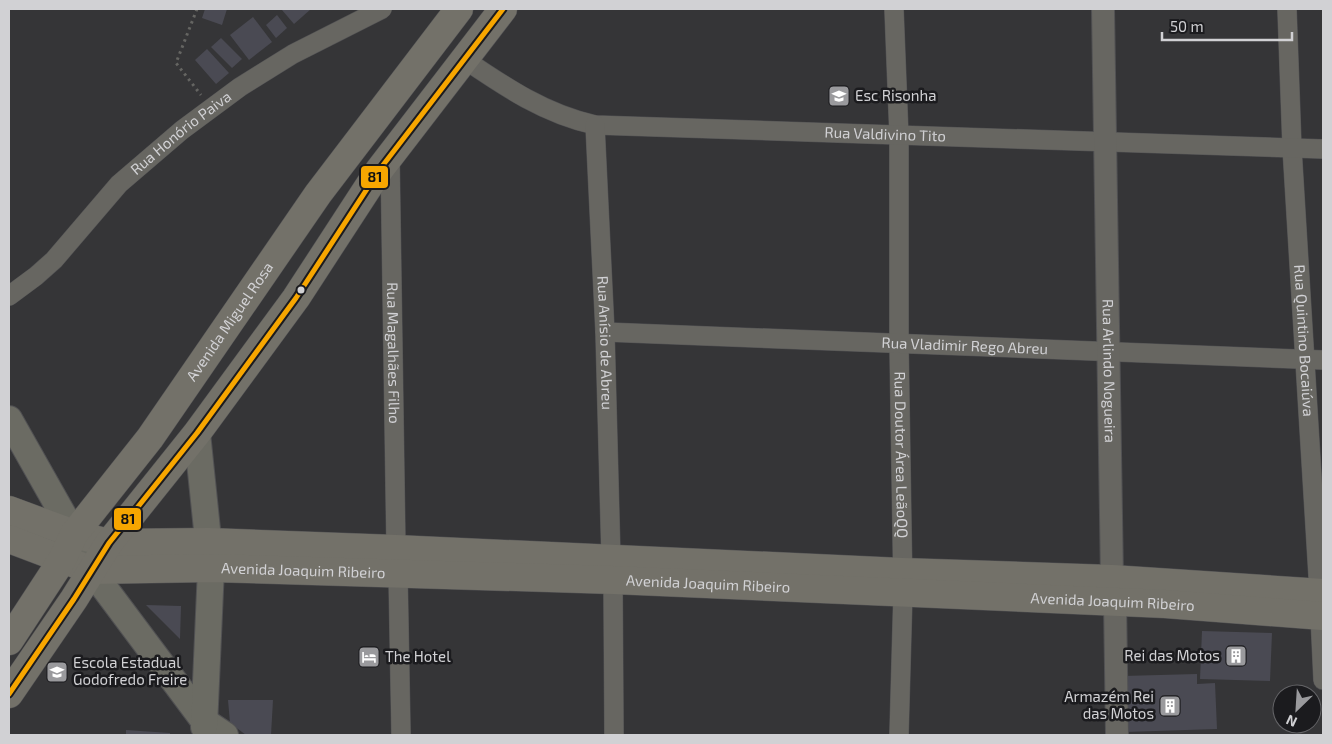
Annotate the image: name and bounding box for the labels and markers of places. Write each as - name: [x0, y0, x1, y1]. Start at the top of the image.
- school or university icon: Esc Risonha: [827, 84, 851, 108]
- place label: Esc Risonha: [855, 86, 937, 104]
- unlabelled marker: [296, 285, 306, 295]
- building icon: Rei das Motos: [1224, 644, 1248, 668]
- hotel icon: The Hotel: [357, 645, 381, 669]
- place label: Rei das Motos: [1124, 646, 1220, 664]
- place label: The Hotel: [385, 647, 451, 665]
- place label: Escola Estadual Godofredo Freire: [73, 653, 187, 688]
- school or university icon: Escola Estadual Godofredo Freire: [45, 660, 69, 684]
- place label: Armazém Rei das Motos: [1064, 687, 1154, 722]
- building icon: Armazém Rei das Motos: [1158, 694, 1182, 718]

